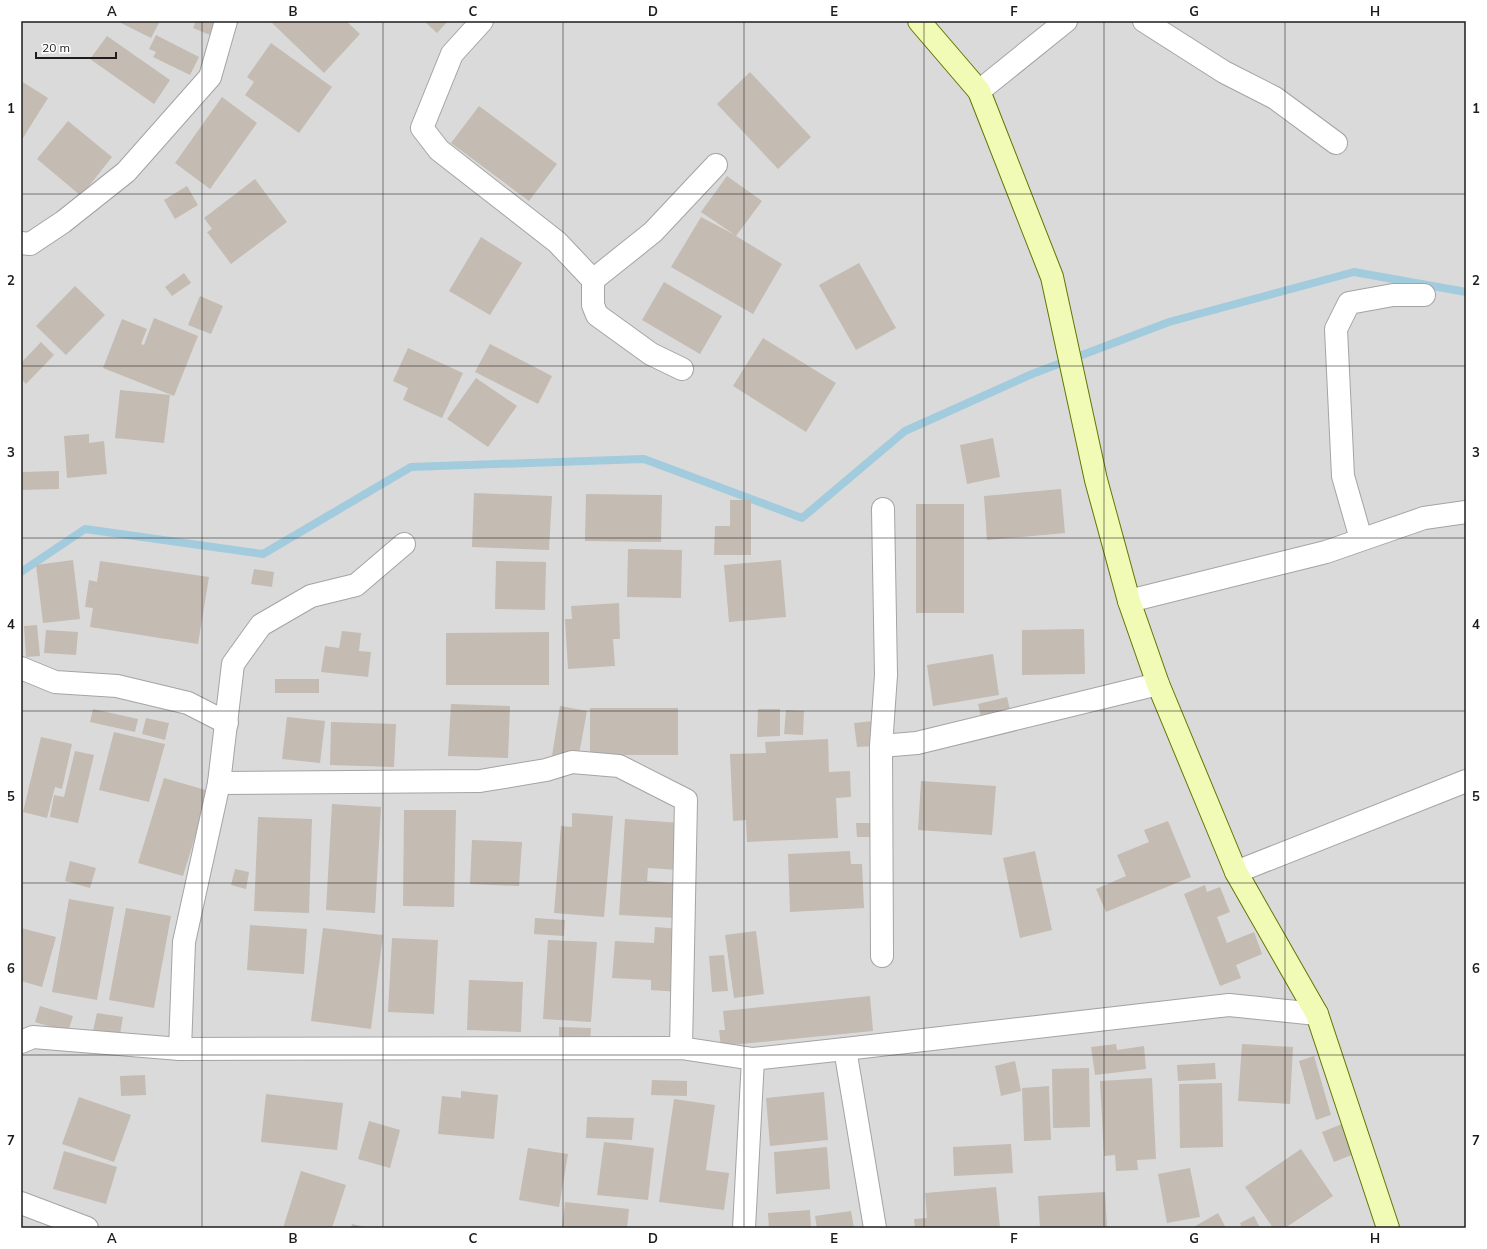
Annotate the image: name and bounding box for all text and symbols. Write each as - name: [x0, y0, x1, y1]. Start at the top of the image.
- text: A: [107, 3, 117, 19]
- text: B: [289, 3, 298, 19]
- text: C: [469, 3, 478, 19]
- text: D: [648, 3, 658, 19]
- text: E: [830, 3, 838, 19]
- text: F: [1010, 3, 1018, 19]
- text: G: [1189, 3, 1199, 19]
- text: H: [1370, 3, 1380, 19]
- scale bar: [36, 34, 116, 60]
- text: 20 m: [42, 40, 70, 55]
- text: 1: [7, 100, 15, 116]
- text: 1: [1472, 100, 1480, 116]
- text: 2: [7, 272, 15, 288]
- text: 2: [1472, 272, 1480, 288]
- text: 3: [7, 444, 15, 460]
- text: 3: [1472, 444, 1480, 460]
- text: 4: [7, 616, 15, 632]
- text: 4: [1472, 616, 1480, 632]
- text: 5: [7, 788, 15, 804]
- text: 5: [1472, 788, 1480, 804]
- text: 6: [7, 960, 15, 976]
- text: 6: [1472, 960, 1480, 976]
- text: 7: [7, 1132, 15, 1148]
- text: 7: [1472, 1132, 1480, 1148]
- text: A: [107, 1230, 117, 1246]
- text: B: [289, 1230, 298, 1246]
- text: C: [469, 1230, 478, 1246]
- text: D: [648, 1230, 658, 1246]
- text: E: [830, 1230, 838, 1246]
- text: F: [1010, 1230, 1018, 1246]
- text: G: [1189, 1230, 1199, 1246]
- text: H: [1370, 1230, 1380, 1246]

